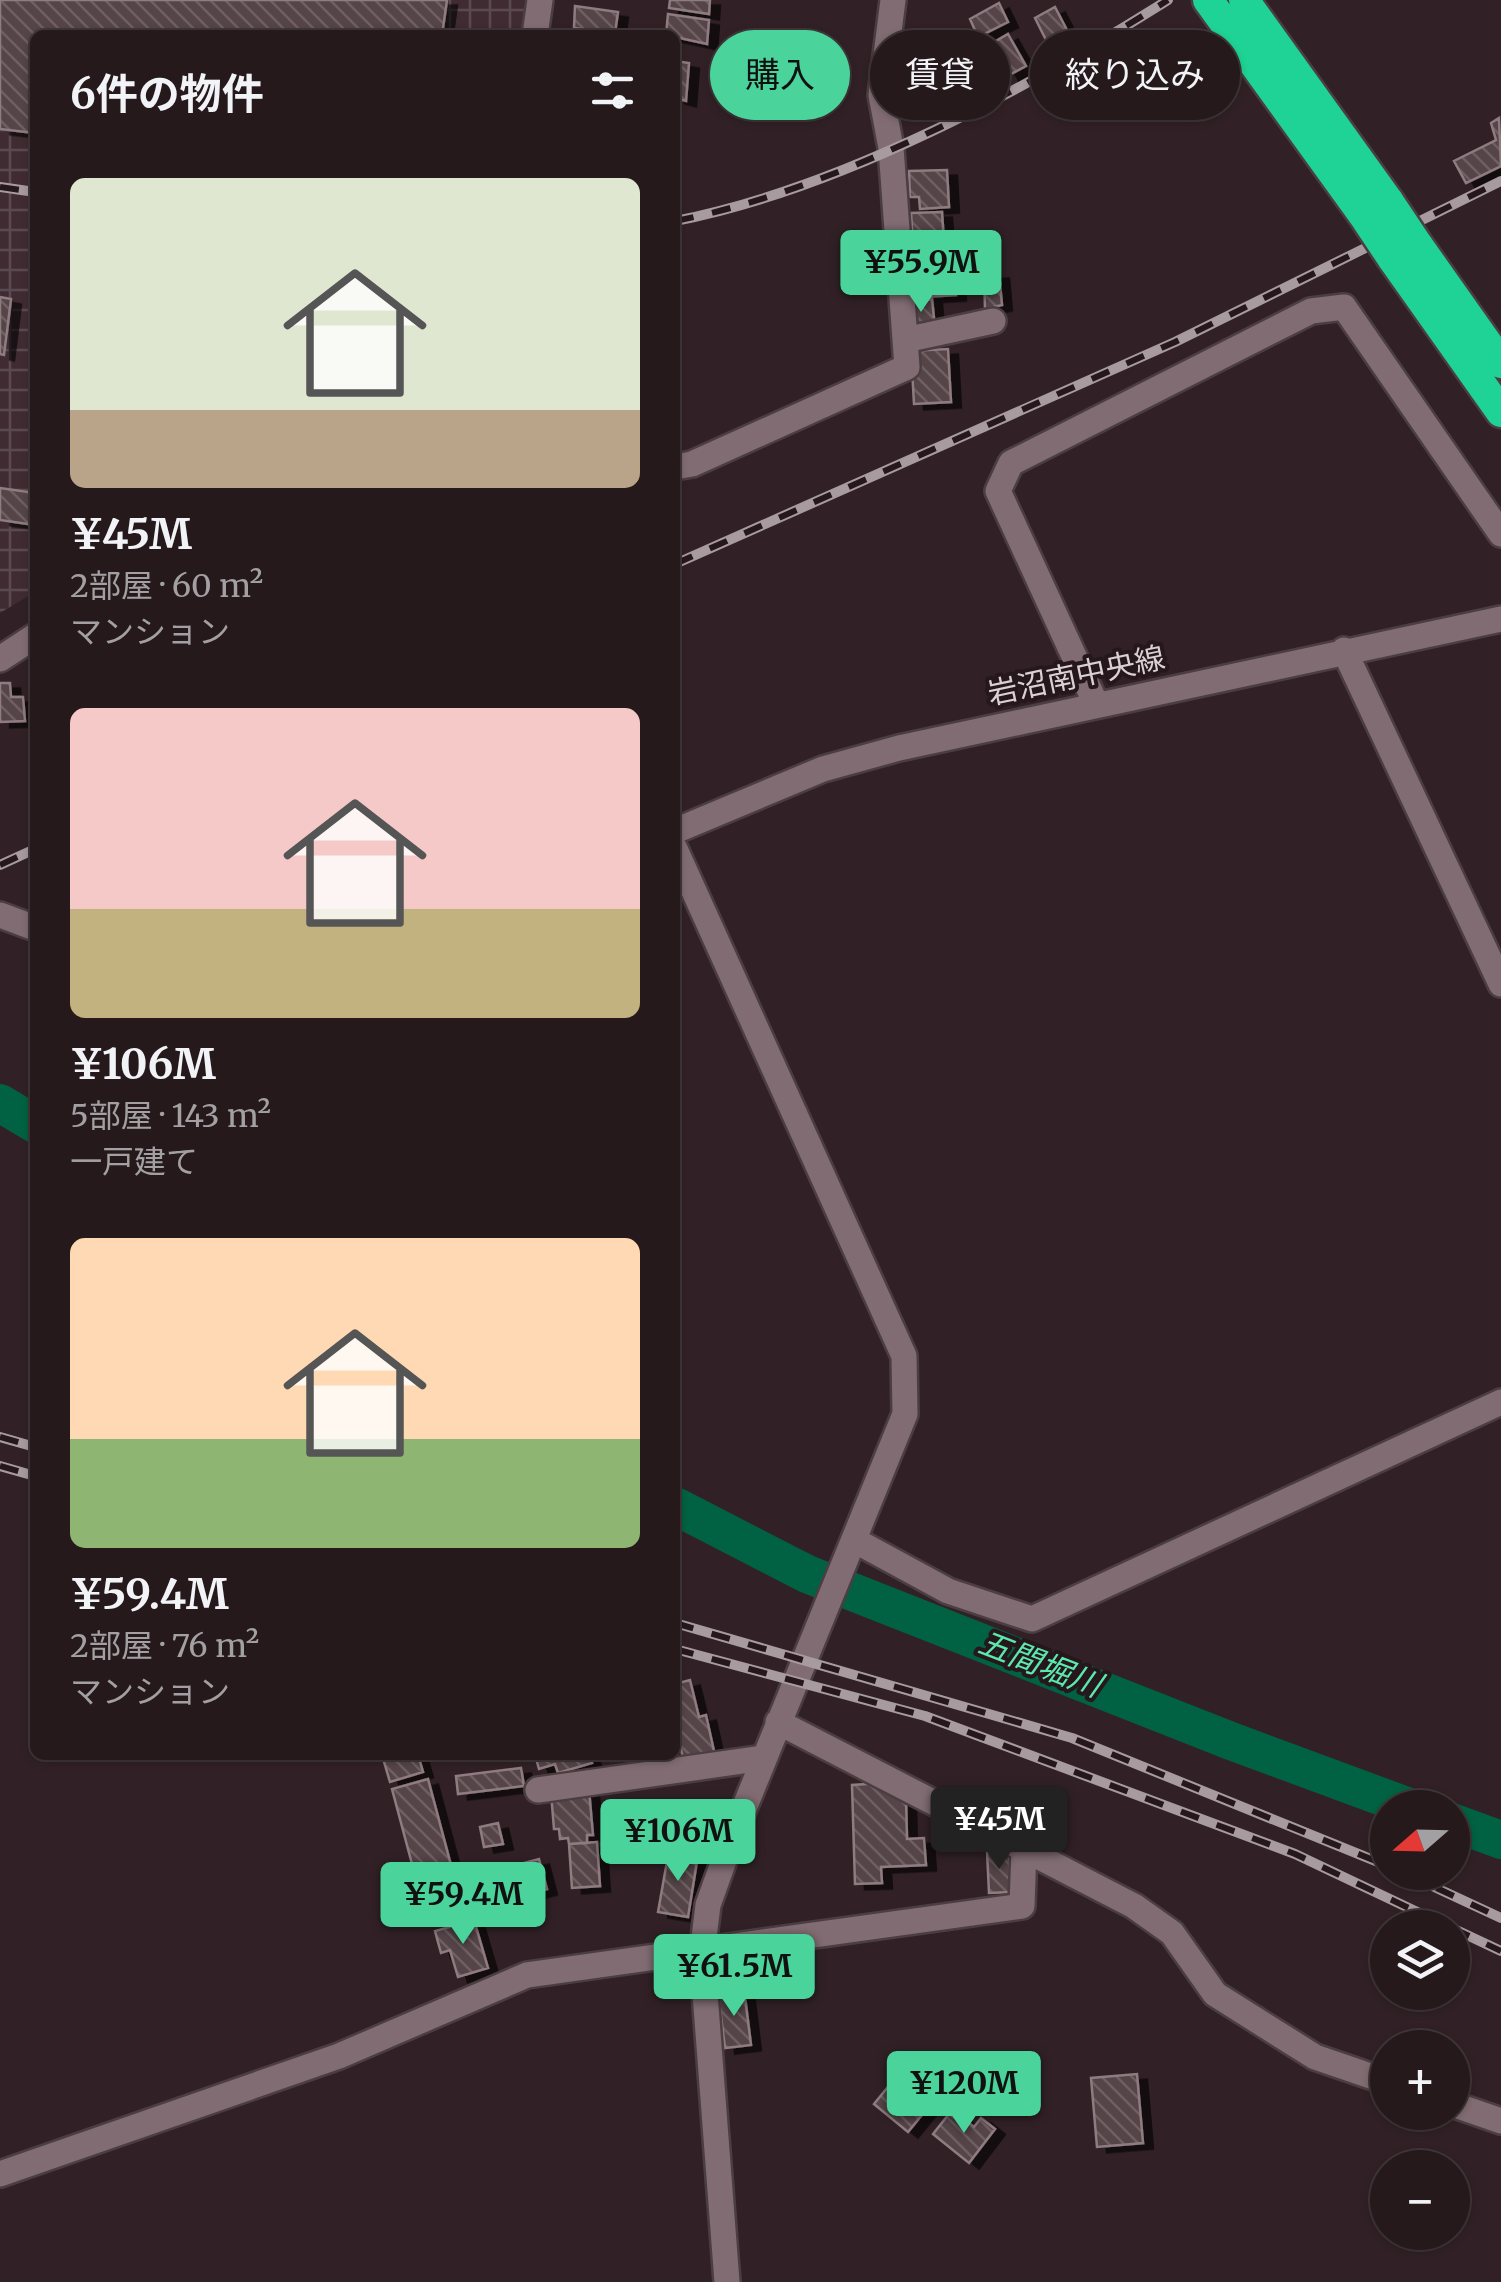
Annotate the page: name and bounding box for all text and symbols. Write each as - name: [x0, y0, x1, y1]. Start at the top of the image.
- chip: 購入: [710, 30, 850, 120]
- chip: 賃貸: [870, 30, 1010, 120]
- chip: 絞り込み: [1030, 30, 1240, 120]
- icon: filters: [585, 63, 640, 118]
- text: 6件の物件: [70, 68, 264, 120]
- pin: ¥55.9M: [840, 230, 1002, 315]
- text: ¥55.9M: [862, 242, 980, 282]
- icon: home: [265, 243, 445, 423]
- text: ¥45M: [70, 508, 192, 560]
- text: 2部屋 · 60 m²: [70, 566, 263, 606]
- text: マンション: [70, 612, 230, 652]
- street label: 岩沼南中央線: [984, 638, 1168, 712]
- icon: home: [265, 773, 445, 953]
- text: ¥106M: [70, 1038, 216, 1090]
- text: 5部屋 · 143 m²: [70, 1096, 271, 1136]
- text: 一戸建て: [70, 1142, 198, 1182]
- icon: home: [265, 1303, 445, 1483]
- text: ¥59.4M: [70, 1568, 229, 1620]
- water label: 五間堀川: [973, 1622, 1110, 1707]
- text: 2部屋 · 76 m²: [70, 1626, 259, 1666]
- text: マンション: [70, 1672, 230, 1712]
- pin: ¥45M: [940, 1787, 1058, 1872]
- north arrow: [1370, 1790, 1470, 1890]
- map controls: [1370, 1790, 1470, 2250]
- pin: ¥106M: [608, 1799, 748, 1884]
- text: ¥45M: [953, 1799, 1045, 1839]
- text: ¥106M: [622, 1811, 734, 1851]
- pin: ¥59.4M: [382, 1862, 544, 1947]
- text: ¥59.4M: [403, 1874, 523, 1914]
- button: layers: [1370, 1910, 1470, 2010]
- pin: ¥61.5M: [653, 1934, 815, 2019]
- text: ¥61.5M: [676, 1946, 792, 1986]
- button: +: [1370, 2030, 1470, 2130]
- pin: ¥120M: [894, 2051, 1034, 2136]
- text: ¥120M: [909, 2063, 1019, 2103]
- button: −: [1370, 2150, 1470, 2250]

